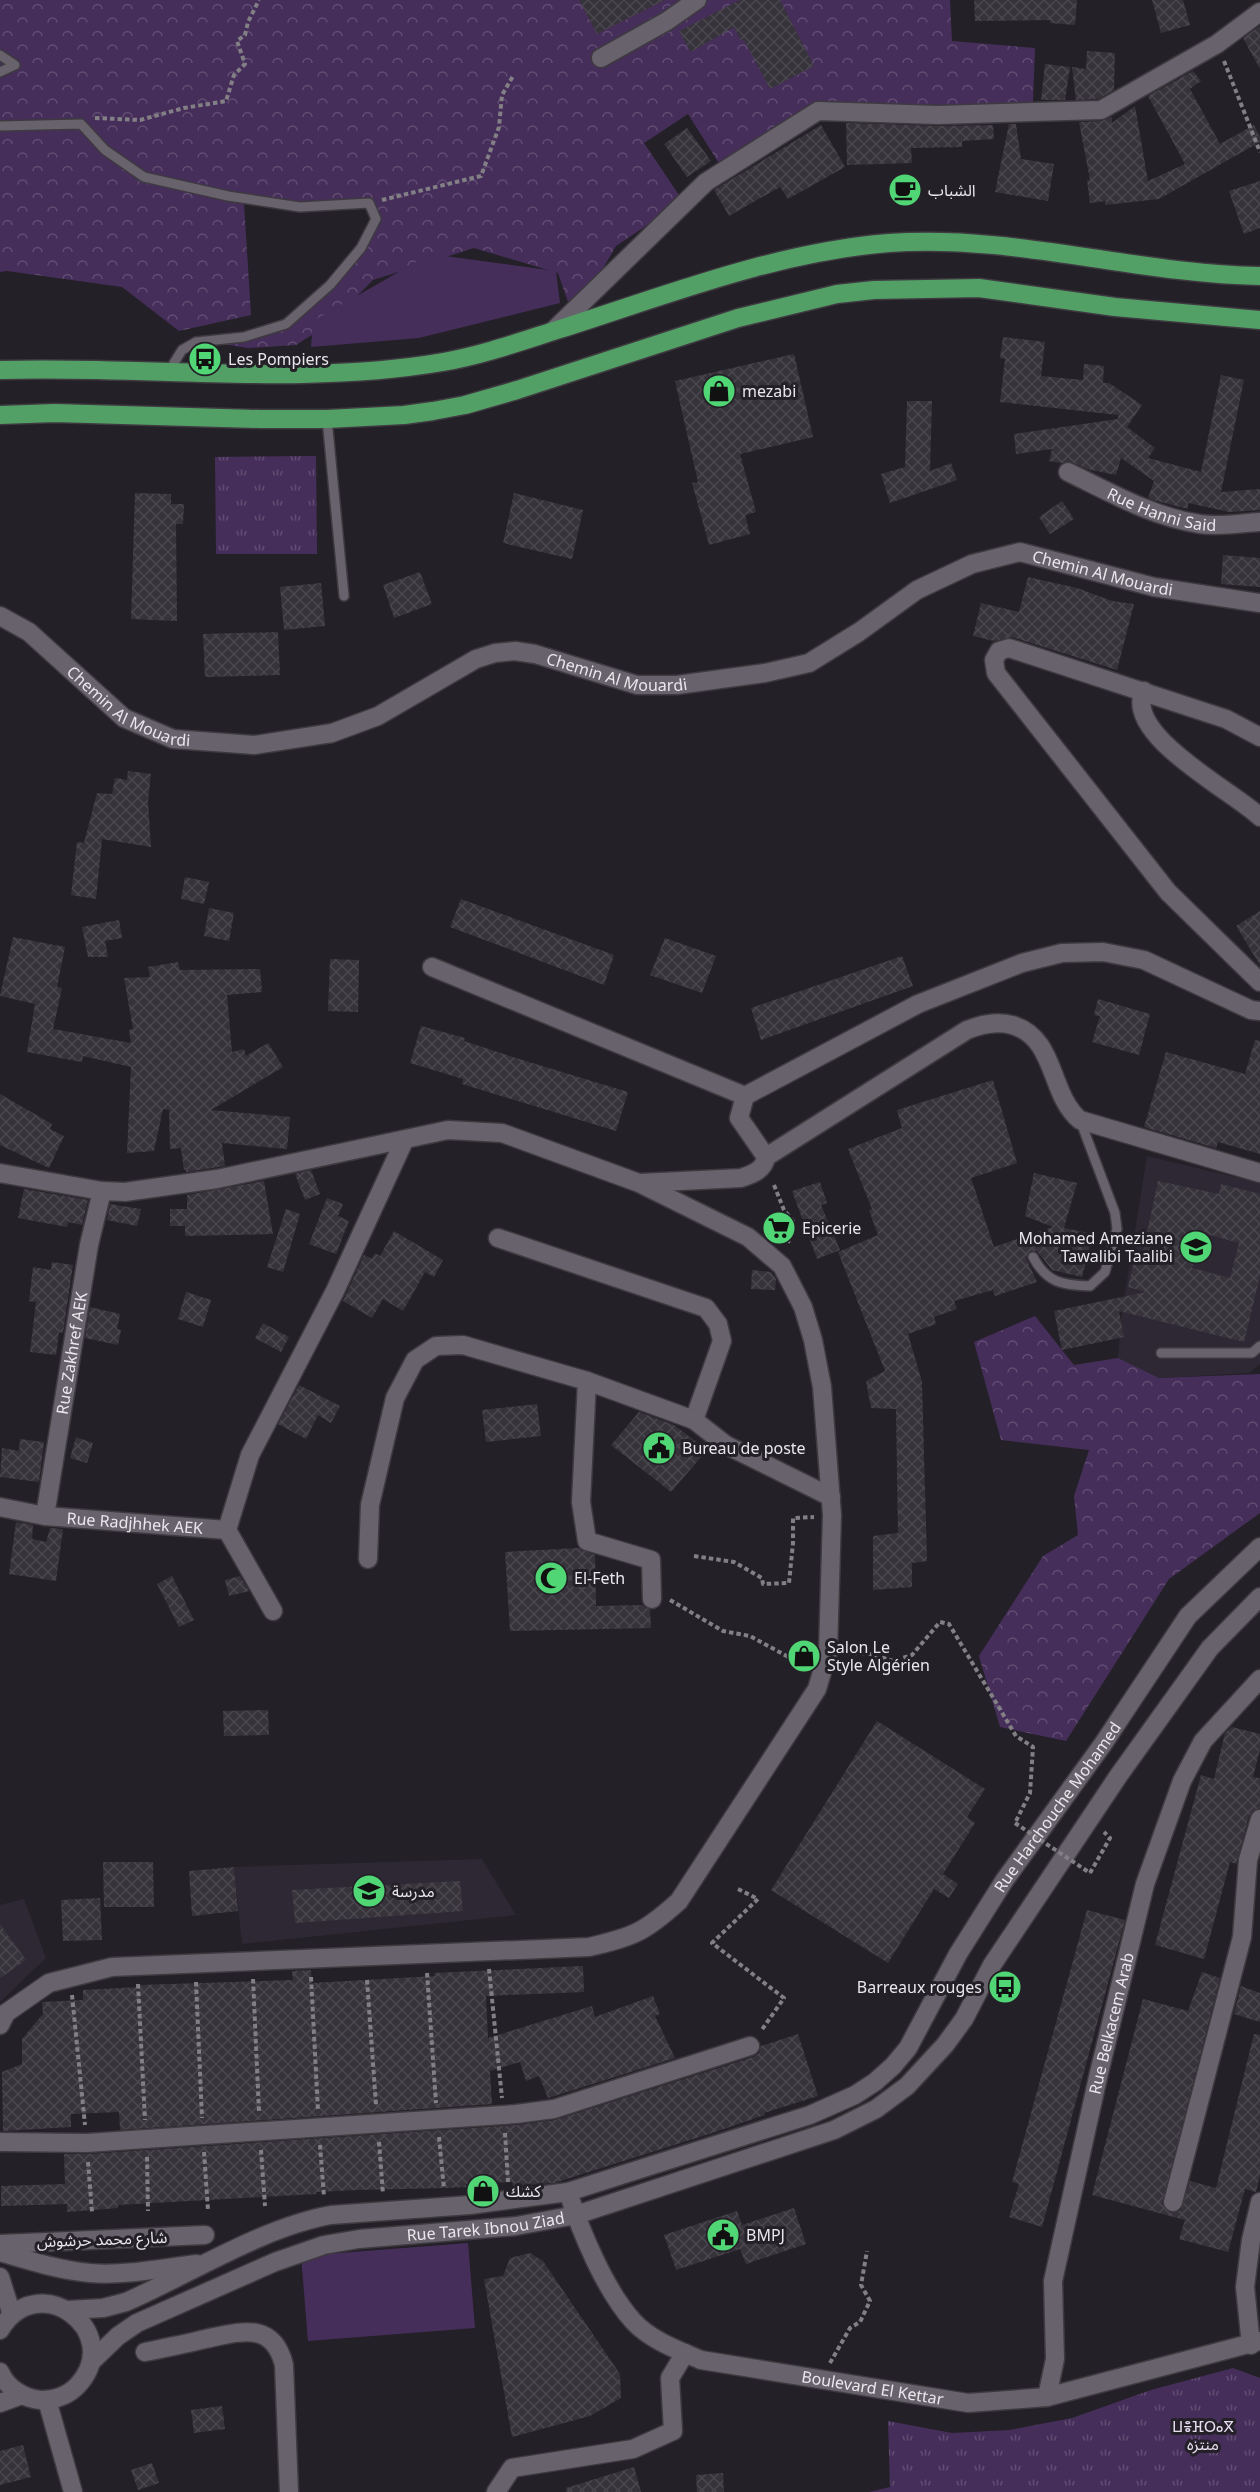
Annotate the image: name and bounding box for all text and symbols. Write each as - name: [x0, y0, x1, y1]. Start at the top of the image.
- cafe icon: الشباب: [887, 172, 923, 208]
- place label: الشباب: [928, 179, 976, 201]
- bus stop icon: Les Pompiers: [187, 341, 223, 377]
- place label: Les Pompiers: [228, 348, 329, 370]
- shop icon: mezabi: [701, 373, 737, 409]
- place label: mezabi: [742, 380, 796, 402]
- street label: Rue Hanni Said: [1104, 482, 1217, 536]
- street label: Chemin Al Mouardi: [1030, 545, 1174, 601]
- street label: Chemin Al Mouardi: [544, 647, 688, 696]
- street label: Chemin Al Mouardi: [62, 661, 191, 751]
- supermarket icon: Epicerie: [761, 1210, 797, 1246]
- place label: Epicerie: [802, 1217, 861, 1239]
- place label: Mohamed Ameziane Tawalibi Taalibi: [1018, 1227, 1173, 1267]
- school or university icon: Mohamed Ameziane Tawalibi Taalibi: [1178, 1229, 1214, 1265]
- street label: Rue Zakhref AEK: [51, 1290, 92, 1416]
- public building icon: Bureau de poste: [641, 1430, 677, 1466]
- place label: Bureau de poste: [682, 1437, 806, 1459]
- street label: Rue Radjhhek AEK: [66, 1507, 204, 1539]
- mosque icon: El-Feth: [533, 1560, 569, 1596]
- place label: El-Feth: [574, 1567, 625, 1589]
- place label: Salon Le Style Algérien: [827, 1636, 930, 1676]
- shop icon: Salon Le Style Algérien: [786, 1638, 822, 1674]
- street label: Rue Harchouche Mohamed: [989, 1717, 1126, 1896]
- school or university icon: مدرسة: [351, 1873, 387, 1909]
- place label: مدرسة: [392, 1880, 435, 1902]
- street label: Rue Belkacem Arab: [1083, 1950, 1139, 2096]
- bus stop icon: Barreaux rouges: [987, 1969, 1023, 2005]
- place label: Barreaux rouges: [857, 1976, 982, 1998]
- shop icon: كشك: [465, 2173, 501, 2209]
- place label: كشك: [506, 2180, 541, 2202]
- street label: Rue Tarek Ibnou Ziad: [406, 2206, 566, 2246]
- public building icon: BMPJ: [705, 2217, 741, 2253]
- place label: BMPJ: [746, 2224, 785, 2246]
- street label: شارع محمد حرشوش: [36, 2226, 168, 2254]
- street label: Boulevard El Kettar: [800, 2365, 945, 2410]
- park label: ⵡⴻⴼⵔⴰⴳ منتزه: [1172, 2415, 1234, 2455]

